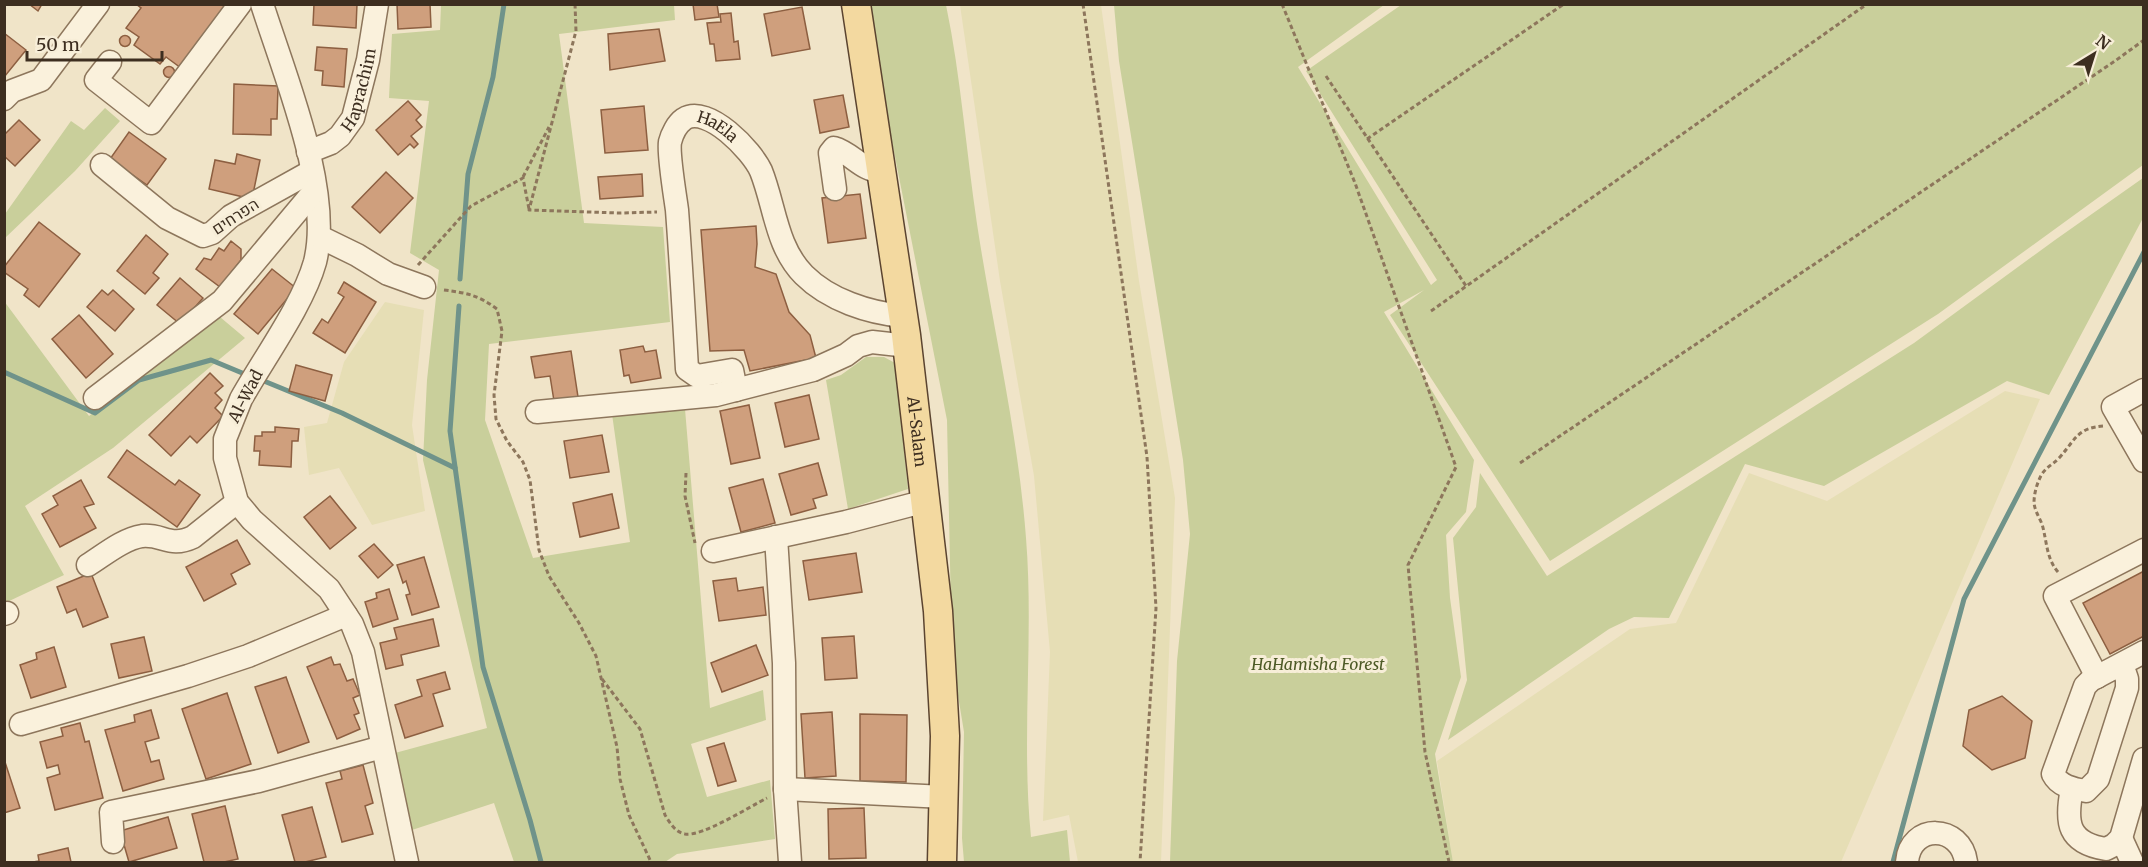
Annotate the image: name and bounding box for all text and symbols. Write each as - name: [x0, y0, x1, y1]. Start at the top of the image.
- scale bar: [27, 24, 162, 62]
- north arrow: [2064, 24, 2124, 84]
- text: N: [2092, 30, 2115, 54]
- text: 50 m: [36, 33, 80, 56]
- street label: Haprachim: [336, 47, 380, 135]
- street label: HaEla: [695, 106, 743, 146]
- street label: הפרחים: [208, 193, 262, 239]
- street label: Al-Wad: [223, 366, 267, 427]
- street label: Al-Salam: [903, 394, 931, 468]
- park label: HaHamisha Forest: [1250, 654, 1385, 674]

